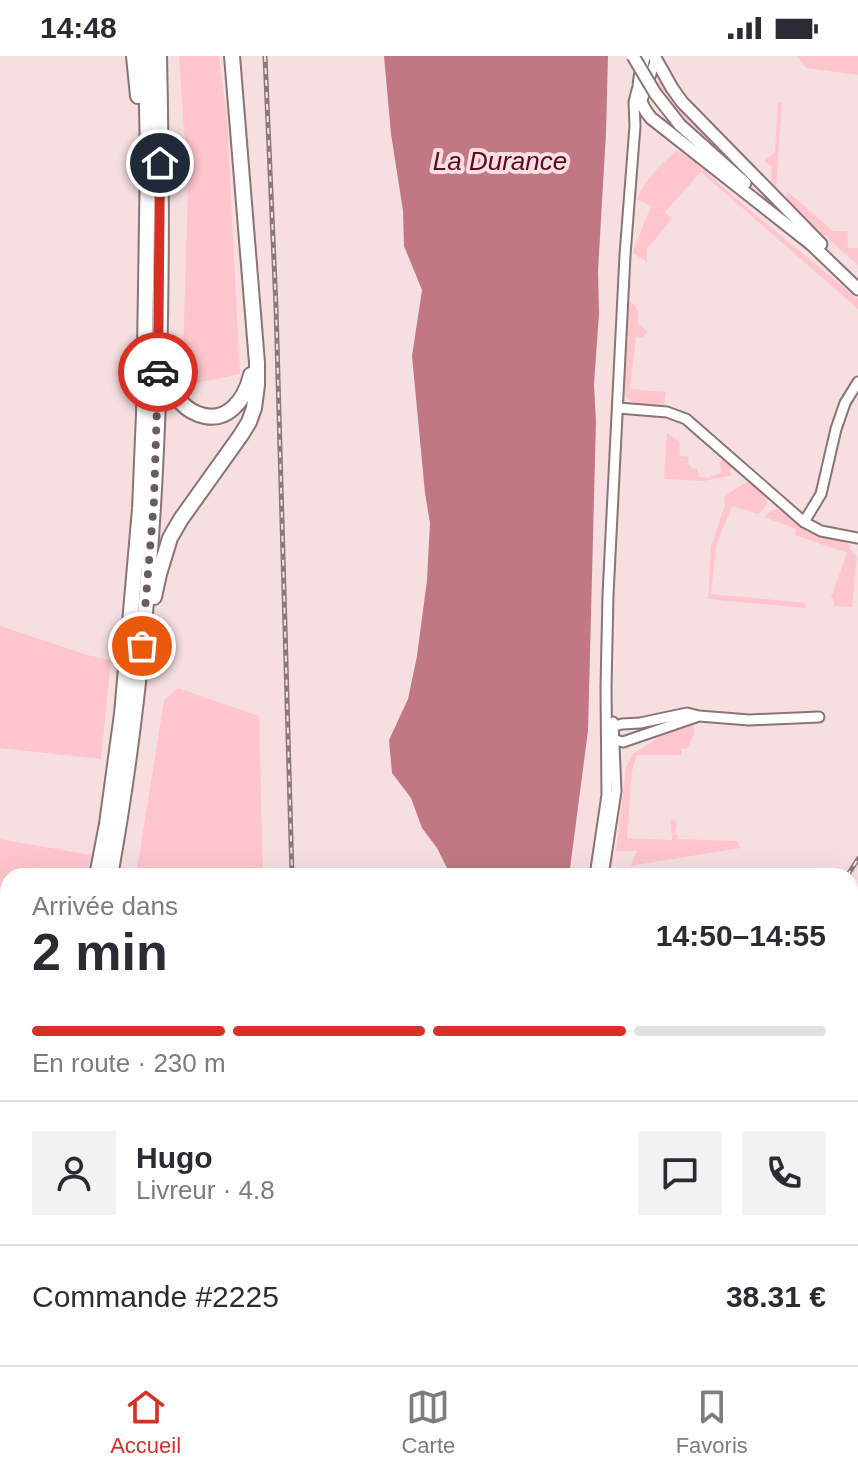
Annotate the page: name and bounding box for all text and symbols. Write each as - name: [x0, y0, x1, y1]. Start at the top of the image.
- text: 14:48: [40, 11, 117, 44]
- pin: [126, 129, 194, 197]
- icon: home: [138, 141, 182, 185]
- water label: La Durance: [433, 146, 567, 176]
- courier: [118, 332, 198, 412]
- icon: car: [136, 350, 180, 394]
- pin: [108, 612, 176, 680]
- icon: bag: [120, 624, 164, 668]
- text: Arrivée dans: [32, 891, 178, 921]
- text: 14:50–14:55: [656, 919, 826, 952]
- text: 2 min: [32, 923, 168, 981]
- text: En route · 230 m: [32, 1048, 226, 1078]
- button: person: [32, 1131, 116, 1215]
- button: chat: [638, 1131, 722, 1215]
- button: phone: [742, 1131, 826, 1215]
- text: Hugo: [136, 1141, 213, 1174]
- text: Livreur · 4.8: [136, 1175, 275, 1205]
- text: Commande #2225: [32, 1280, 279, 1313]
- text: 38.31 €: [726, 1280, 826, 1313]
- tab: Accueil: [110, 1385, 181, 1459]
- tab: Carte: [401, 1385, 455, 1459]
- tab: Favoris: [676, 1385, 748, 1459]

